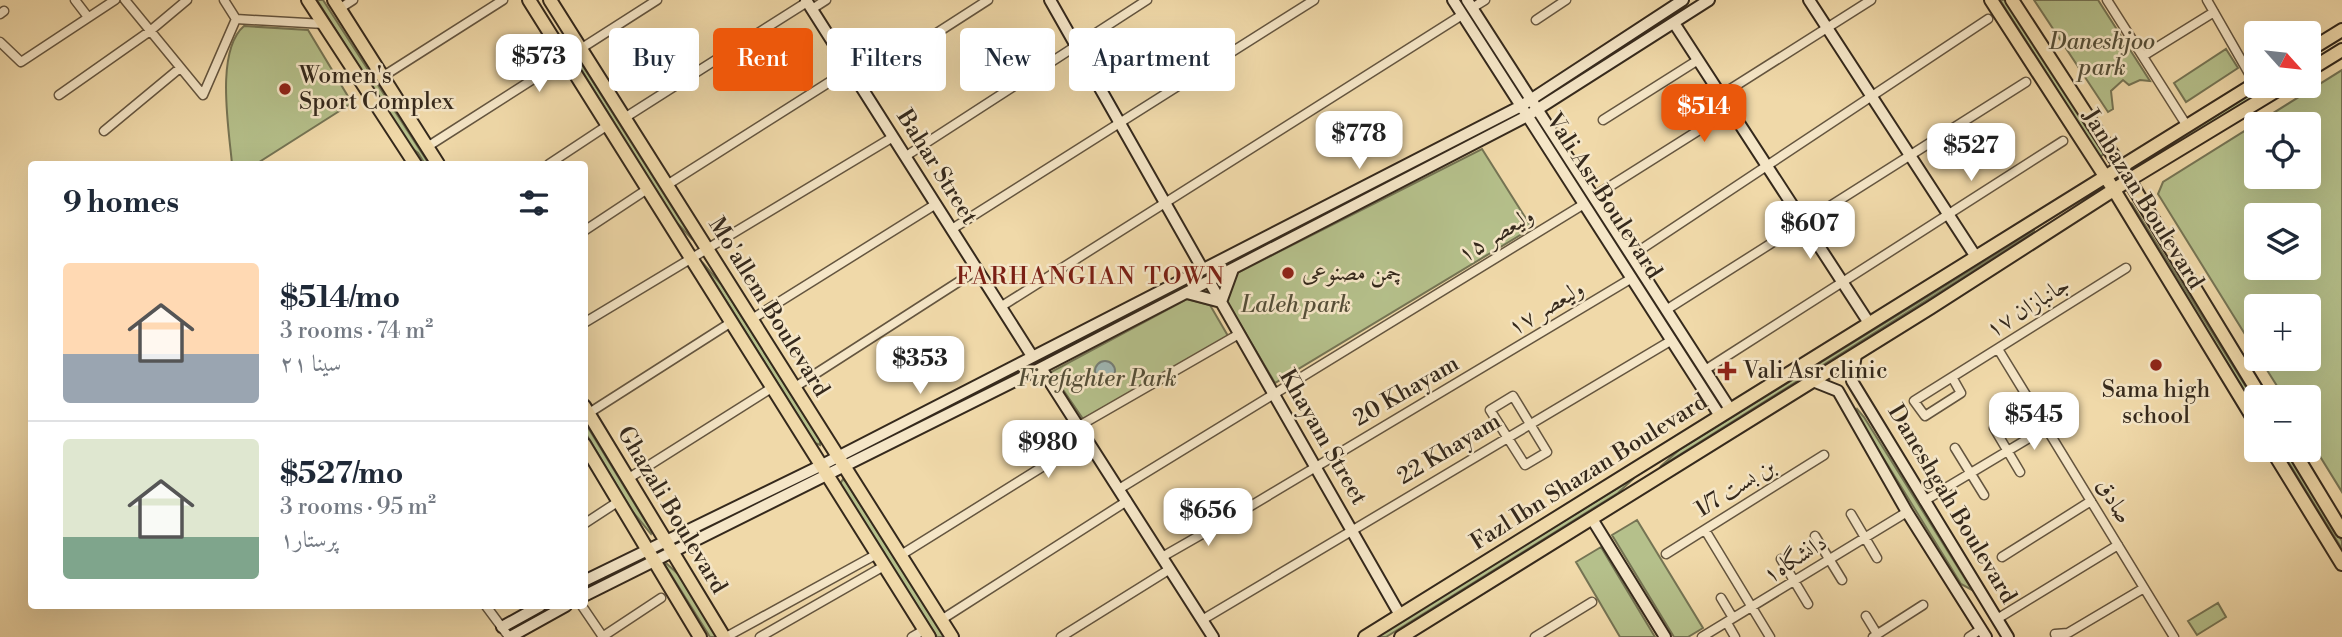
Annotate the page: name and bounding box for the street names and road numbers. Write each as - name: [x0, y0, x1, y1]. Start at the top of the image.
- street label: Bahar Street: [890, 103, 983, 230]
- street label: Janbazan Boulevard: [2076, 103, 2210, 294]
- street label: Vali Asr Boulevard: [1539, 107, 1668, 284]
- street label: ولیعصر ۱۵: [1453, 202, 1539, 269]
- street label: Mo'allem Boulevard: [702, 212, 836, 402]
- street label: جانبازان ۱۷: [1981, 270, 2075, 344]
- street label: ولیعصر ۱۷: [1503, 275, 1589, 342]
- street label: 20 Khayam: [1348, 349, 1464, 433]
- street label: Khayam Street: [1273, 364, 1373, 510]
- street label: Fazl Ibn Shazan Boulevard: [1465, 387, 1713, 557]
- street label: Daneshgah Boulevard: [1882, 400, 2022, 608]
- street label: 22 Khayam: [1392, 407, 1506, 491]
- street label: Ghazali Boulevard: [611, 421, 733, 599]
- street label: بن بست 1/7: [1690, 452, 1780, 524]
- street label: صادق: [2090, 473, 2138, 529]
- street label: دانشگاه۱: [1757, 528, 1832, 589]

